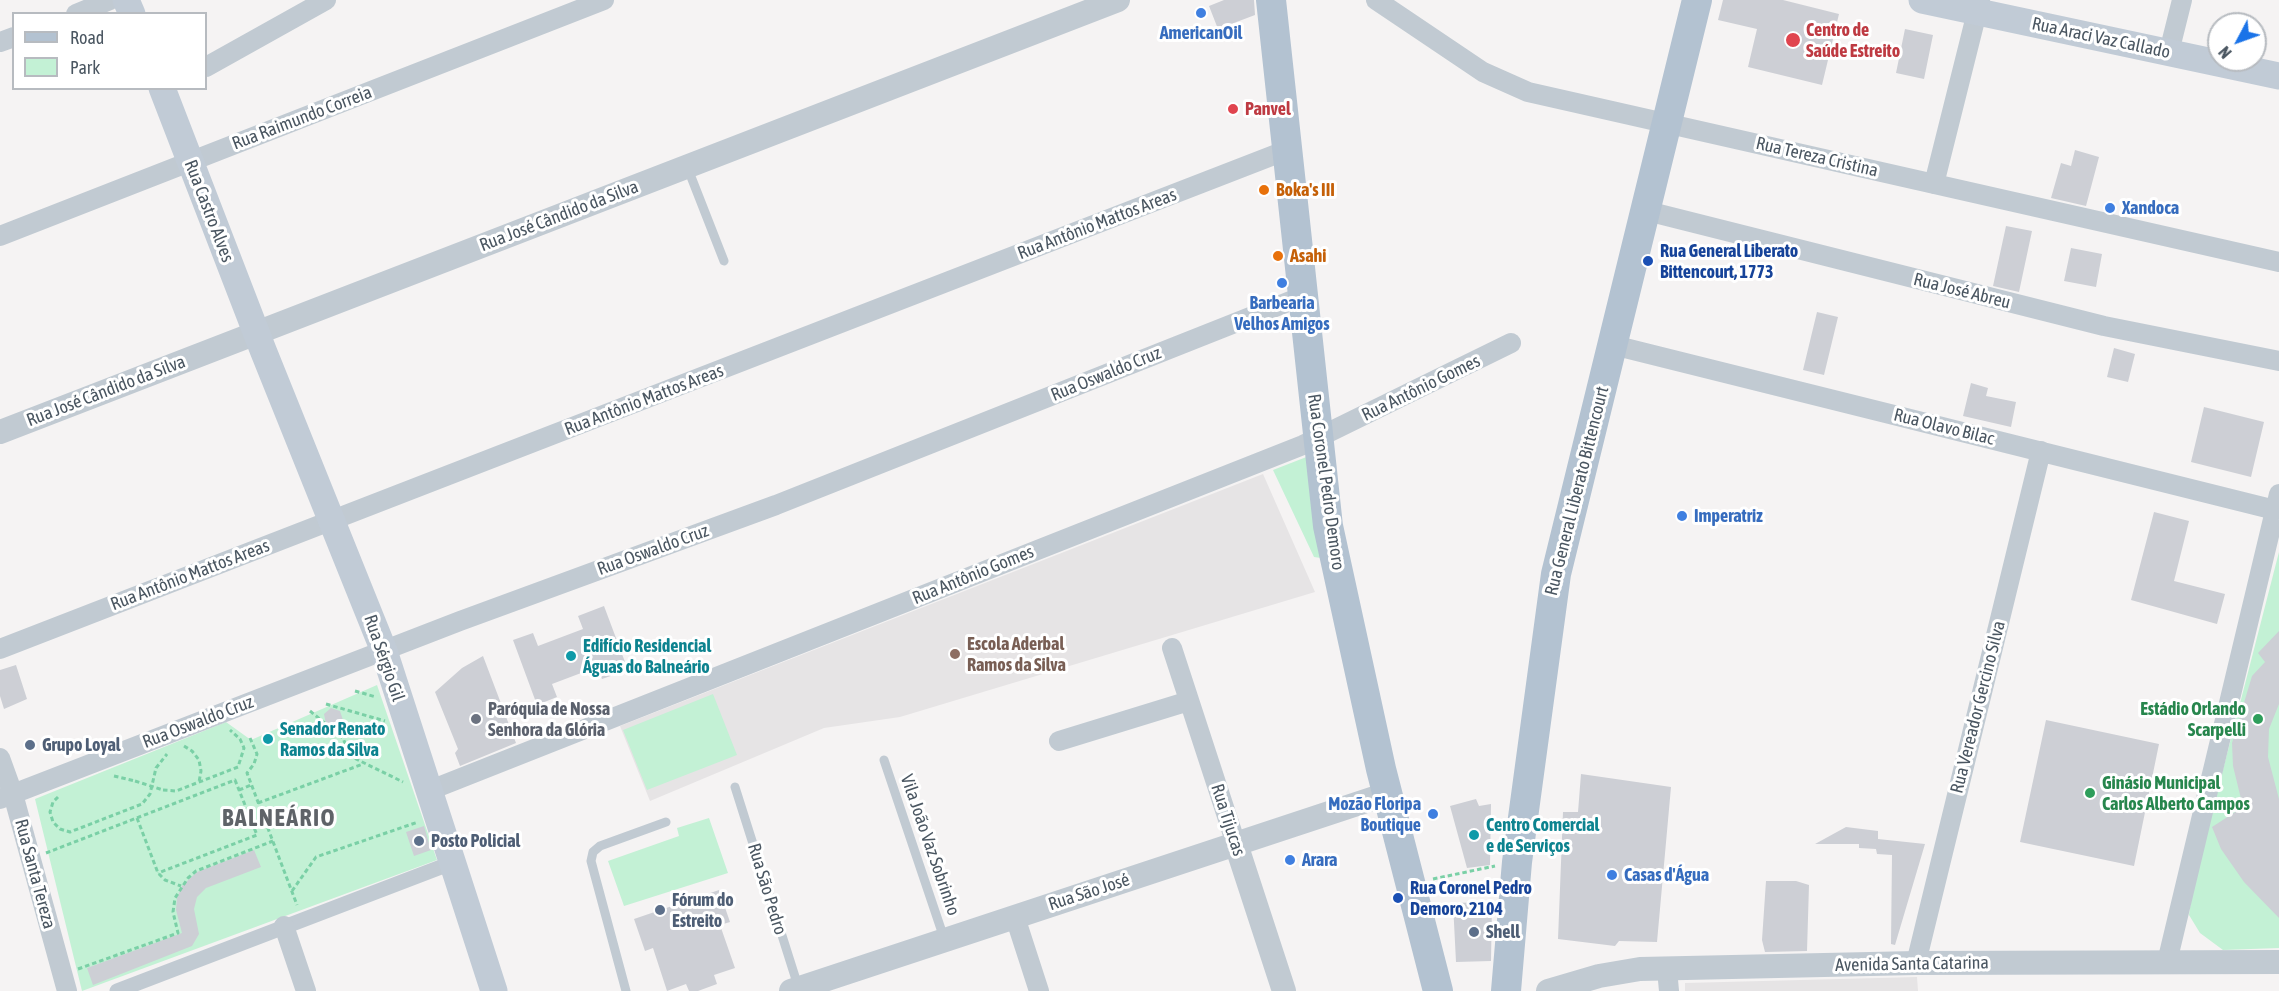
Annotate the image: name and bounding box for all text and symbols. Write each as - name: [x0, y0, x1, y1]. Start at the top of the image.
- marker: AmericanOil: [1194, 6, 1208, 20]
- legend: [12, 12, 207, 90]
- north arrow: [2207, 12, 2267, 72]
- street label: Rua Araci Vaz Callado: [2030, 13, 2172, 63]
- place label: Centro de Saúde Estreito: [1806, 19, 1900, 62]
- place label: AmericanOil: [1160, 22, 1242, 44]
- text: Road: [70, 27, 104, 48]
- marker: Centro de Saúde Estreito: [1784, 31, 1802, 49]
- text: N: [2215, 43, 2235, 62]
- text: Park: [70, 57, 100, 78]
- street label: Rua Raimundo Correia: [229, 81, 375, 155]
- place label: Panvel: [1245, 98, 1291, 120]
- marker: Panvel: [1226, 102, 1240, 116]
- street label: Rua Tereza Cristina: [1754, 132, 1880, 182]
- street label: Rua Castro Alves: [180, 157, 238, 265]
- street label: Rua José Cândido da Silva: [477, 176, 641, 256]
- place label: Boka's III: [1276, 179, 1335, 201]
- marker: Boka's III: [1257, 183, 1271, 197]
- street label: Rua Antônio Mattos Areas: [1015, 184, 1179, 264]
- place label: Xandoca: [2122, 197, 2179, 219]
- marker: Xandoca: [2103, 201, 2117, 215]
- place label: Rua General Liberato Bittencourt, 1773: [1660, 240, 1798, 282]
- place label: Asahi: [1290, 245, 1326, 267]
- marker: Asahi: [1271, 249, 1285, 263]
- marker: Rua General Liberato Bittencourt, 1773: [1641, 254, 1655, 268]
- street label: Rua José Abreu: [1911, 269, 2013, 313]
- marker: Barbearia Velhos Amigos: [1275, 276, 1289, 290]
- place label: Barbearia Velhos Amigos: [1234, 292, 1330, 334]
- street label: Rua Oswaldo Cruz: [1048, 342, 1164, 406]
- street label: Rua Antônio Gomes: [1358, 350, 1484, 426]
- street label: Rua José Cândido da Silva: [24, 351, 188, 431]
- street label: Rua Antônio Mattos Areas: [562, 360, 726, 440]
- street label: Rua General Liberato Bittencourt: [1541, 384, 1613, 598]
- street label: Rua Coronel Pedro Demoro: [1303, 392, 1349, 572]
- street label: Rua Olavo Bilac: [1892, 404, 1996, 450]
- place label: Imperatriz: [1694, 505, 1763, 527]
- marker: Imperatriz: [1675, 509, 1689, 523]
- street label: Rua Oswaldo Cruz: [594, 520, 712, 580]
- street label: Rua Antônio Mattos Areas: [108, 535, 272, 615]
- street label: Rua Antônio Gomes: [909, 541, 1037, 609]
- street label: Rua Sérgio Gil: [359, 612, 409, 704]
- street label: Rua Vereador Gercino Silva: [1946, 619, 2010, 795]
- place label: Escola Aderbal Ramos da Silva: [967, 633, 1066, 676]
- place label: Edifício Residencial Águas do Balneário: [583, 635, 711, 678]
- marker: Escola Aderbal Ramos da Silva: [948, 647, 962, 661]
- marker: Edifício Residencial Águas do Balneário: [564, 649, 578, 663]
- street label: Rua Oswaldo Cruz: [140, 691, 256, 753]
- place label: Paróquia de Nossa Senhora da Glória: [488, 698, 610, 740]
- place label: Estádio Orlando Scarpelli: [2140, 698, 2246, 740]
- marker: Paróquia de Nossa Senhora da Glória: [469, 712, 483, 726]
- marker: Estádio Orlando Scarpelli: [2251, 712, 2265, 726]
- place label: Senador Renato Ramos da Silva: [280, 718, 385, 760]
- marker: Senador Renato Ramos da Silva: [261, 732, 275, 746]
- place label: Grupo Loyal: [42, 734, 121, 756]
- marker: Grupo Loyal: [23, 738, 37, 752]
- street label: Vila João Vaz Sobrinho: [896, 772, 964, 918]
- place label: Ginásio Municipal Carlos Alberto Campos: [2102, 772, 2250, 814]
- street label: Rua Tijucas: [1206, 781, 1250, 859]
- marker: Ginásio Municipal Carlos Alberto Campos: [2083, 786, 2097, 800]
- place label: Mozão Floripa Boutique: [1328, 793, 1421, 836]
- district label: BALNEÁRIO: [222, 804, 336, 832]
- marker: Mozão Floripa Boutique: [1426, 807, 1440, 821]
- place label: Centro Comercial e de Serviços: [1486, 814, 1599, 856]
- street label: Rua Santa Tereza: [10, 817, 60, 931]
- marker: Centro Comercial e de Serviços: [1467, 828, 1481, 842]
- place label: Posto Policial: [431, 830, 520, 852]
- marker: Posto Policial: [412, 834, 426, 848]
- street label: Rua São Pedro: [743, 841, 791, 937]
- place label: Arara: [1302, 849, 1337, 871]
- marker: Arara: [1283, 853, 1297, 867]
- place label: Casas d'Água: [1624, 864, 1709, 886]
- marker: Casas d'Água: [1605, 868, 1619, 882]
- street label: Rua São José: [1046, 869, 1132, 915]
- place label: Rua Coronel Pedro Demoro, 2104: [1410, 877, 1532, 920]
- place label: Fórum do Estreito: [672, 889, 734, 932]
- marker: Rua Coronel Pedro Demoro, 2104: [1391, 891, 1405, 905]
- marker: Fórum do Estreito: [653, 903, 667, 917]
- place label: Shell: [1486, 921, 1520, 943]
- marker: Shell: [1467, 925, 1481, 939]
- street label: Avenida Santa Catarina: [1835, 952, 1989, 976]

